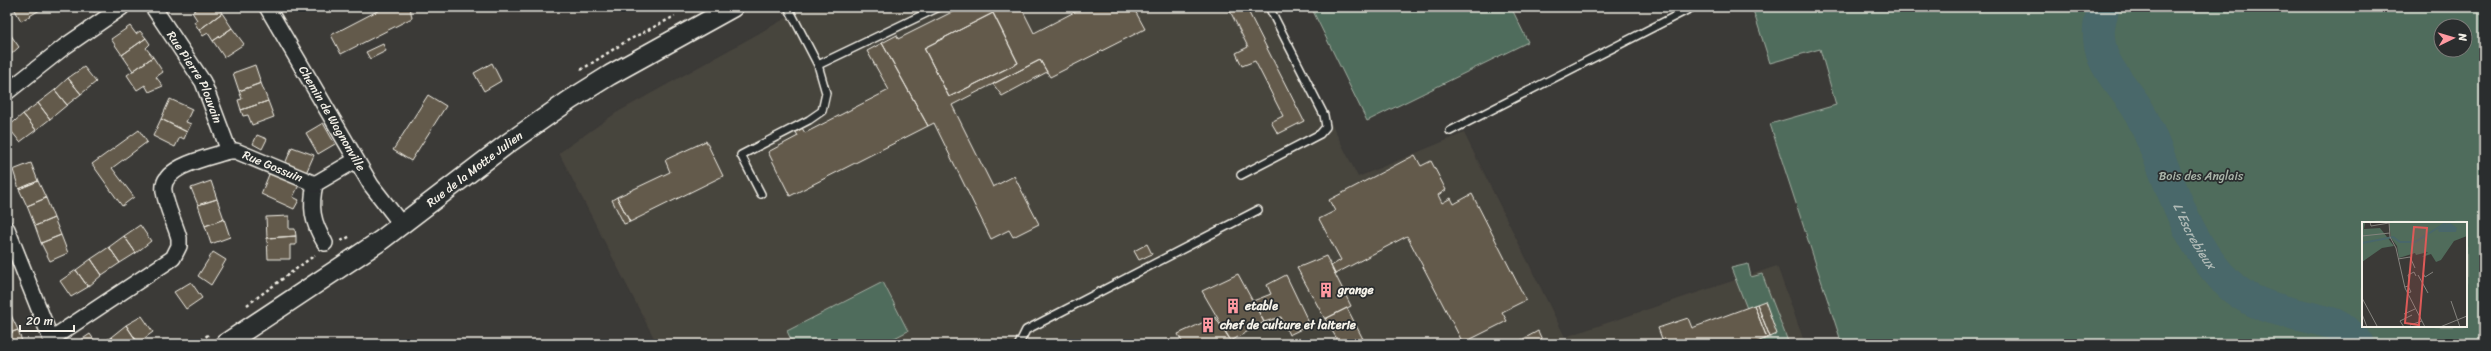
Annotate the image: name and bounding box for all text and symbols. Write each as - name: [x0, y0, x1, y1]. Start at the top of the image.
- north arrow: [2433, 18, 2473, 58]
- street label: Rue Pierre Plouvain: [161, 26, 229, 127]
- text: N: [2453, 32, 2472, 42]
- street label: Chemin de Wagnonville: [292, 61, 372, 176]
- street label: Rue de la Motte Julien: [421, 125, 528, 213]
- street label: Rue Gossuin: [239, 144, 307, 189]
- park label: Bois des Anglais: [2159, 165, 2244, 187]
- water label: L'Escrebieux: [2167, 199, 2224, 276]
- inset map: [2362, 222, 2467, 327]
- place label: grange: [1336, 279, 1375, 301]
- building icon: grange: [1317, 281, 1335, 299]
- place label: etable: [1244, 295, 1278, 317]
- building icon: etable: [1224, 297, 1242, 315]
- scale bar: [20, 307, 74, 333]
- text: 20 m: [26, 310, 53, 332]
- place label: chef de culture et laiterie: [1219, 314, 1357, 336]
- building icon: chef de culture et laiterie: [1199, 316, 1217, 334]

